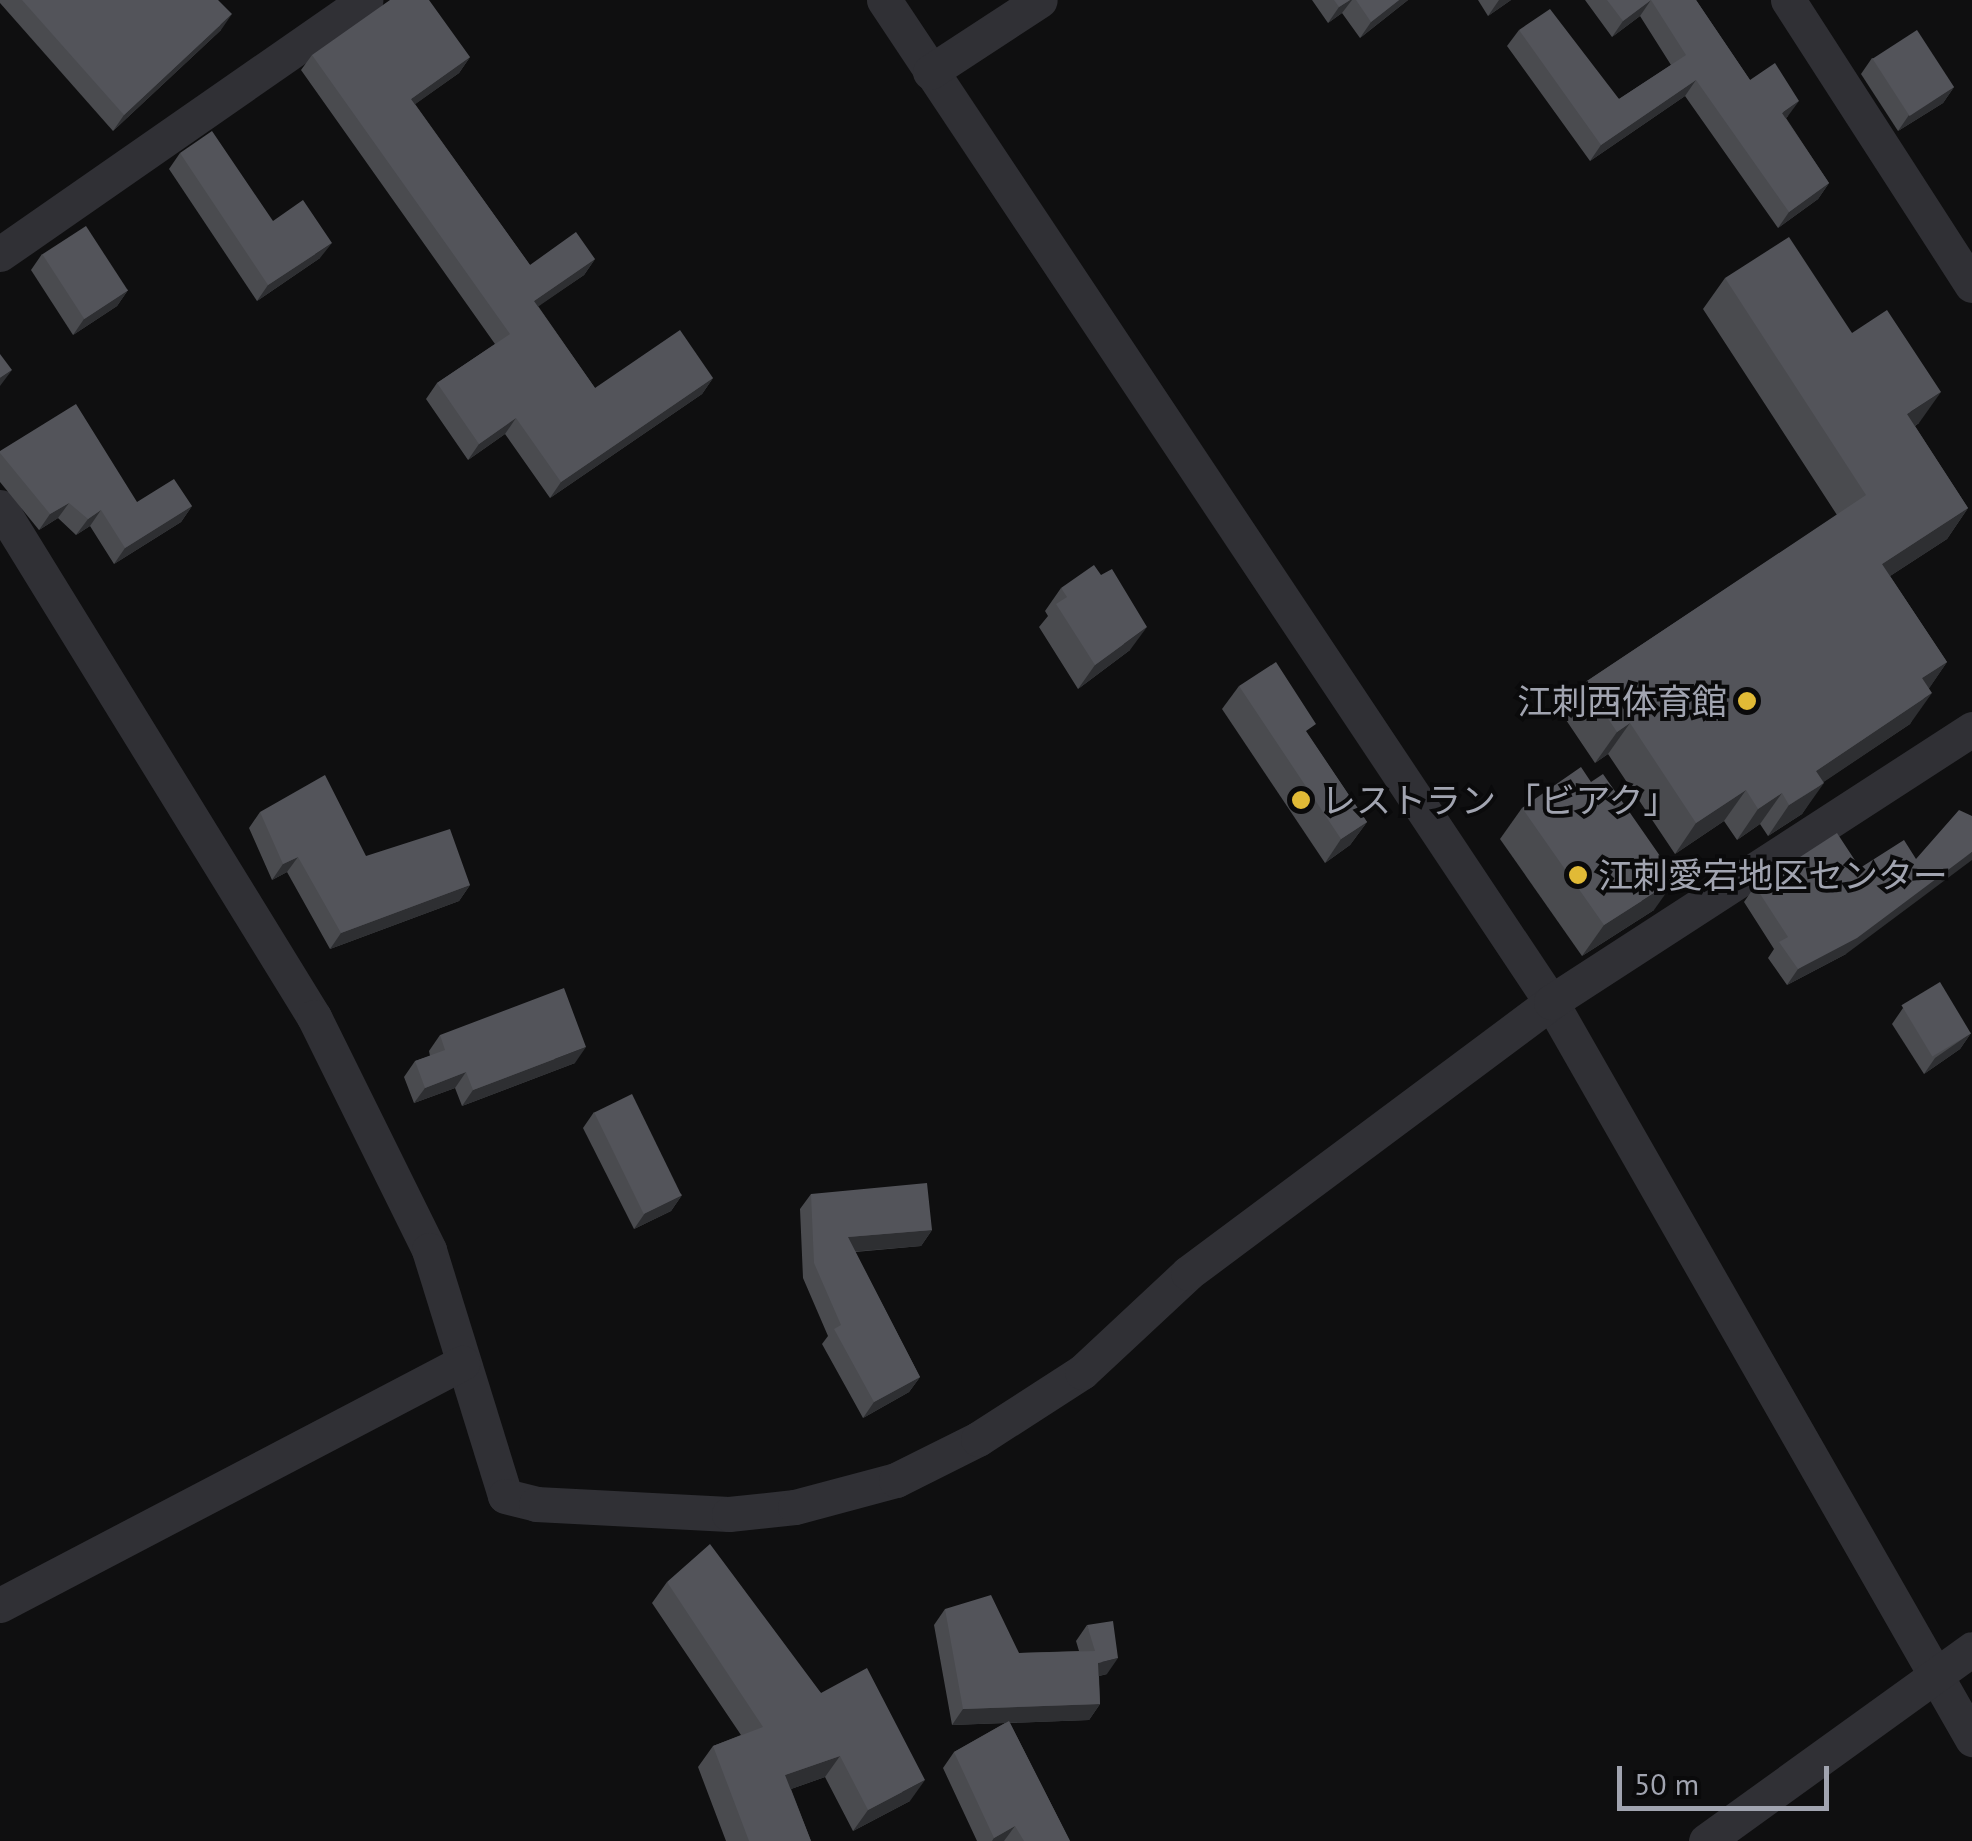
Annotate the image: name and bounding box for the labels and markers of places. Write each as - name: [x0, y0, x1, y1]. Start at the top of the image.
- place label: 江刺西体育館: [1517, 680, 1727, 722]
- marker: 江刺西体育館: [1736, 690, 1758, 712]
- place label: レストラン 「ビアク」: [1321, 779, 1680, 821]
- marker: レストラン 「ビアク」: [1290, 789, 1312, 811]
- place label: 江刺愛宕地区センター: [1598, 854, 1948, 896]
- marker: 江刺愛宕地区センター: [1567, 864, 1589, 886]

